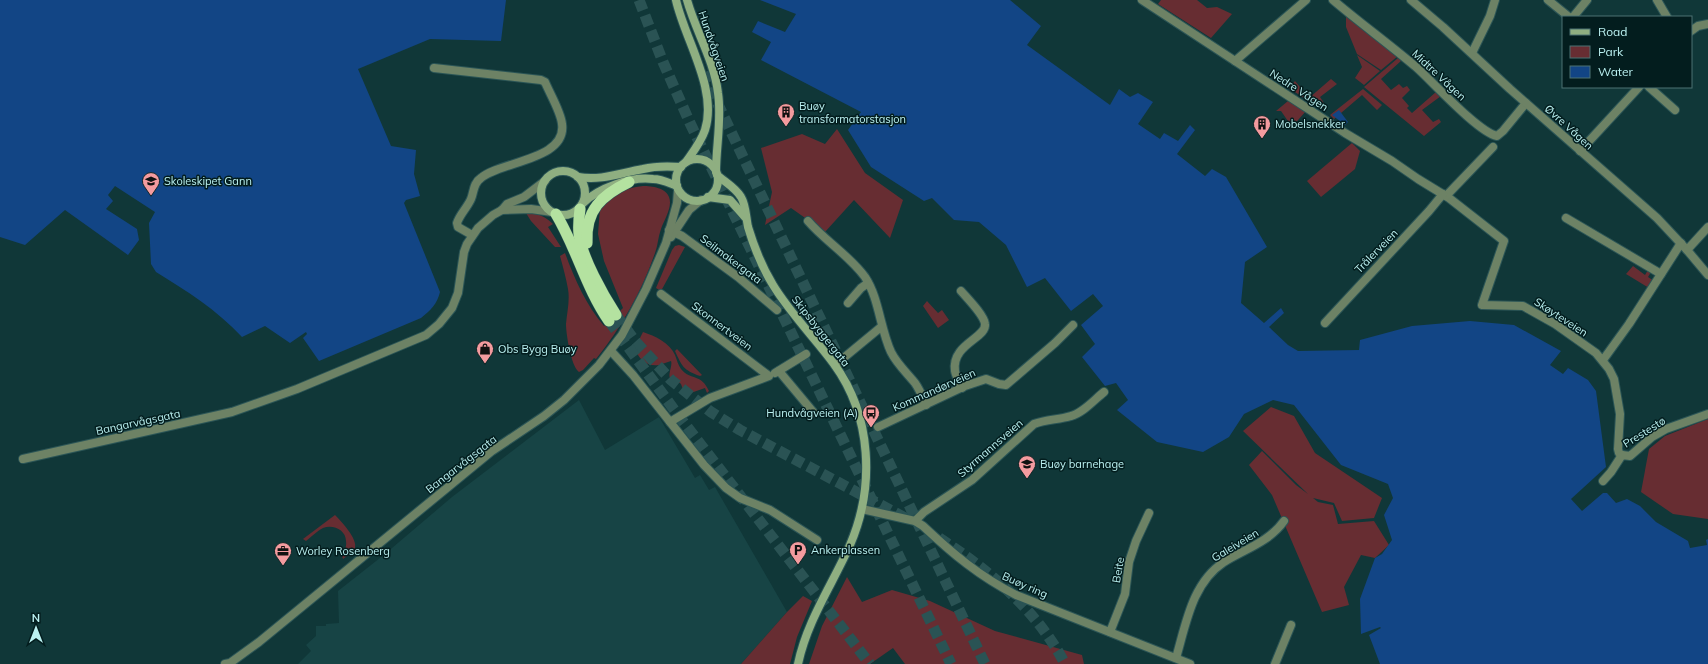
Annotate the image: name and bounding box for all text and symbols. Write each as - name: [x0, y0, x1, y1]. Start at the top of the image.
- street label: Hundvågveien: [695, 9, 733, 83]
- legend: [1562, 16, 1692, 88]
- text: Road: [1598, 24, 1627, 39]
- text: Park: [1598, 44, 1624, 59]
- street label: Midtre Vågen: [1409, 46, 1469, 104]
- text: Water: [1598, 64, 1634, 79]
- street label: Nedre Vågen: [1267, 66, 1331, 114]
- place label: Buøy transformatorstasjon: [799, 99, 906, 126]
- building icon: Buøy transformatorstasjon: [776, 102, 796, 127]
- street label: Øvre Vågen: [1542, 102, 1596, 152]
- building icon: Mobelsnekker: [1252, 114, 1272, 139]
- place label: Mobelsnekker: [1275, 117, 1345, 131]
- school or university icon: Skoleskipet Gann: [141, 171, 161, 196]
- place label: Skoleskipet Gann: [164, 174, 252, 188]
- street label: Trålerveien: [1351, 226, 1401, 276]
- street label: Seilmakergata: [697, 231, 765, 287]
- street label: Skipsbyggergata: [789, 293, 853, 369]
- street label: Skøyteveien: [1532, 295, 1590, 339]
- street label: Skonnertveien: [689, 299, 755, 353]
- shop icon: Obs Bygg Buøy: [475, 339, 495, 364]
- place label: Obs Bygg Buøy: [498, 342, 577, 356]
- street label: Kommandørveien: [890, 365, 978, 415]
- bus stop icon: Hundvågveien (A): [861, 403, 881, 428]
- street label: Bangarvågsgata: [94, 406, 182, 438]
- place label: Hundvågveien (A): [766, 406, 858, 420]
- street label: Prestestø: [1620, 413, 1668, 451]
- street label: Styrmannsveien: [955, 416, 1025, 480]
- street label: Bangarvågsgata: [423, 432, 499, 496]
- school or university icon: Buøy barnehage: [1017, 454, 1037, 479]
- place label: Buøy barnehage: [1040, 457, 1124, 471]
- street label: Galeiveien: [1209, 525, 1261, 565]
- parking icon: Ankerplassen: [788, 540, 808, 565]
- office icon: Worley Rosenberg: [273, 541, 293, 566]
- place label: Ankerplassen: [811, 543, 880, 557]
- place label: Worley Rosenberg: [296, 544, 390, 558]
- street label: Beite: [1109, 556, 1127, 584]
- street label: Buøy ring: [1000, 569, 1050, 601]
- north arrow: [16, 608, 56, 648]
- text: N: [32, 611, 40, 625]

